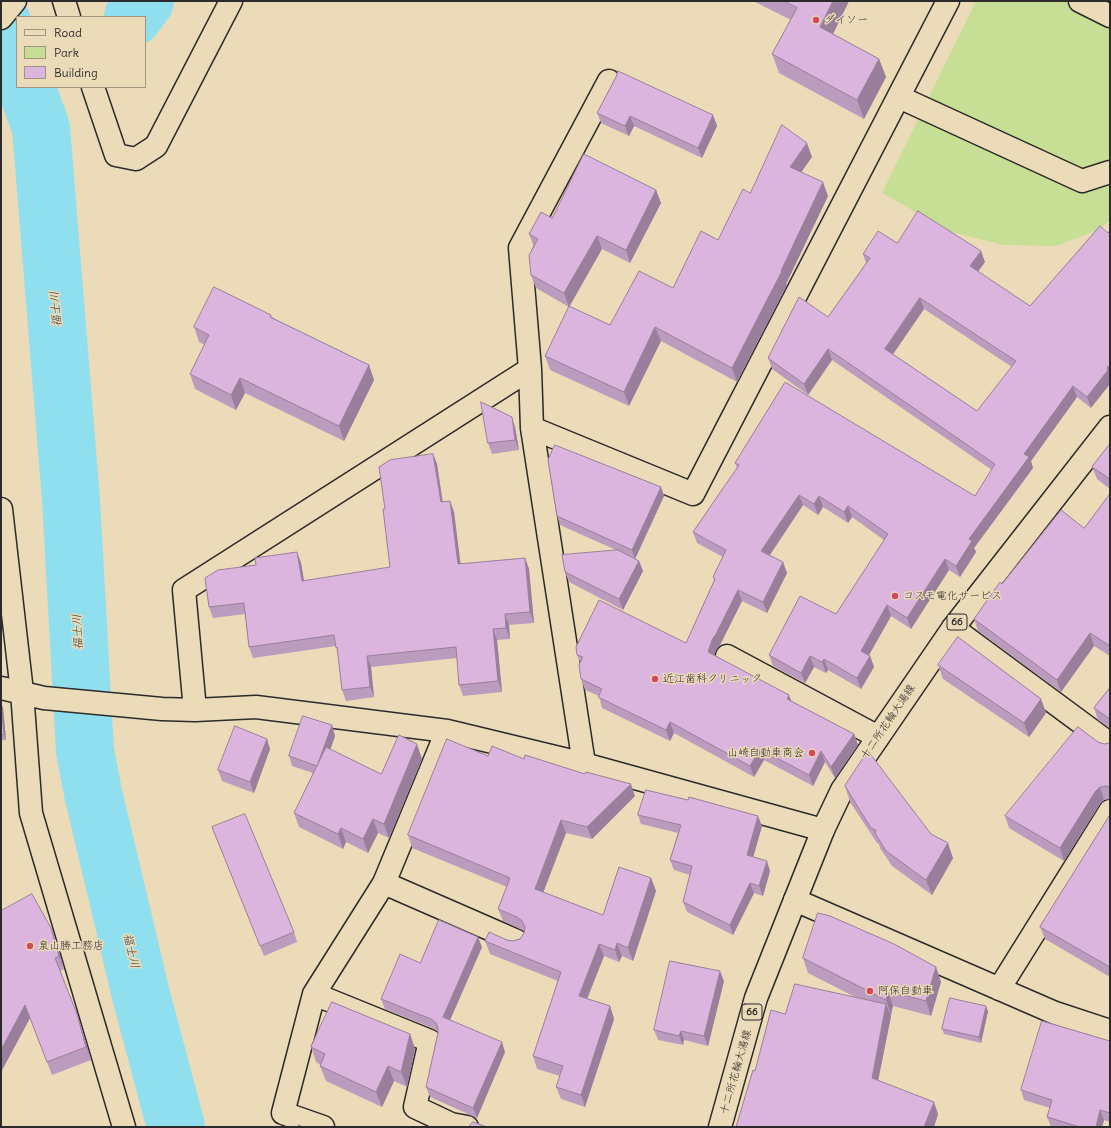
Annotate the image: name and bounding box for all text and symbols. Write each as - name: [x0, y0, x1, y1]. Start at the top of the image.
- place label: ダイソー: [824, 13, 868, 27]
- marker: ダイソー: [811, 15, 821, 25]
- legend: [16, 16, 146, 88]
- text: Road: [54, 25, 82, 40]
- text: Park: [54, 45, 79, 60]
- text: Building: [54, 65, 98, 80]
- water label: 福士川: [47, 290, 65, 328]
- place label: コスモ電化サービス: [903, 589, 1002, 603]
- marker: コスモ電化サービス: [890, 591, 900, 601]
- water label: 福士川: [70, 614, 86, 650]
- road number: 66: [947, 614, 967, 630]
- place label: 近江歯科クリニック: [663, 672, 762, 686]
- marker: 近江歯科クリニック: [650, 674, 660, 684]
- street label: 十二所花輪大湯線: [858, 682, 918, 762]
- place label: 山崎自動車商会: [727, 746, 804, 760]
- marker: 山崎自動車商会: [807, 748, 817, 758]
- water label: 福士川: [120, 932, 142, 970]
- place label: 泉山勝工務店: [38, 939, 104, 953]
- marker: 泉山勝工務店: [25, 941, 35, 951]
- place label: 阿保自動車: [878, 984, 933, 998]
- marker: 阿保自動車: [865, 986, 875, 996]
- road number: 66: [742, 1004, 762, 1020]
- street label: 十二所花輪大湯線: [718, 1028, 754, 1116]

